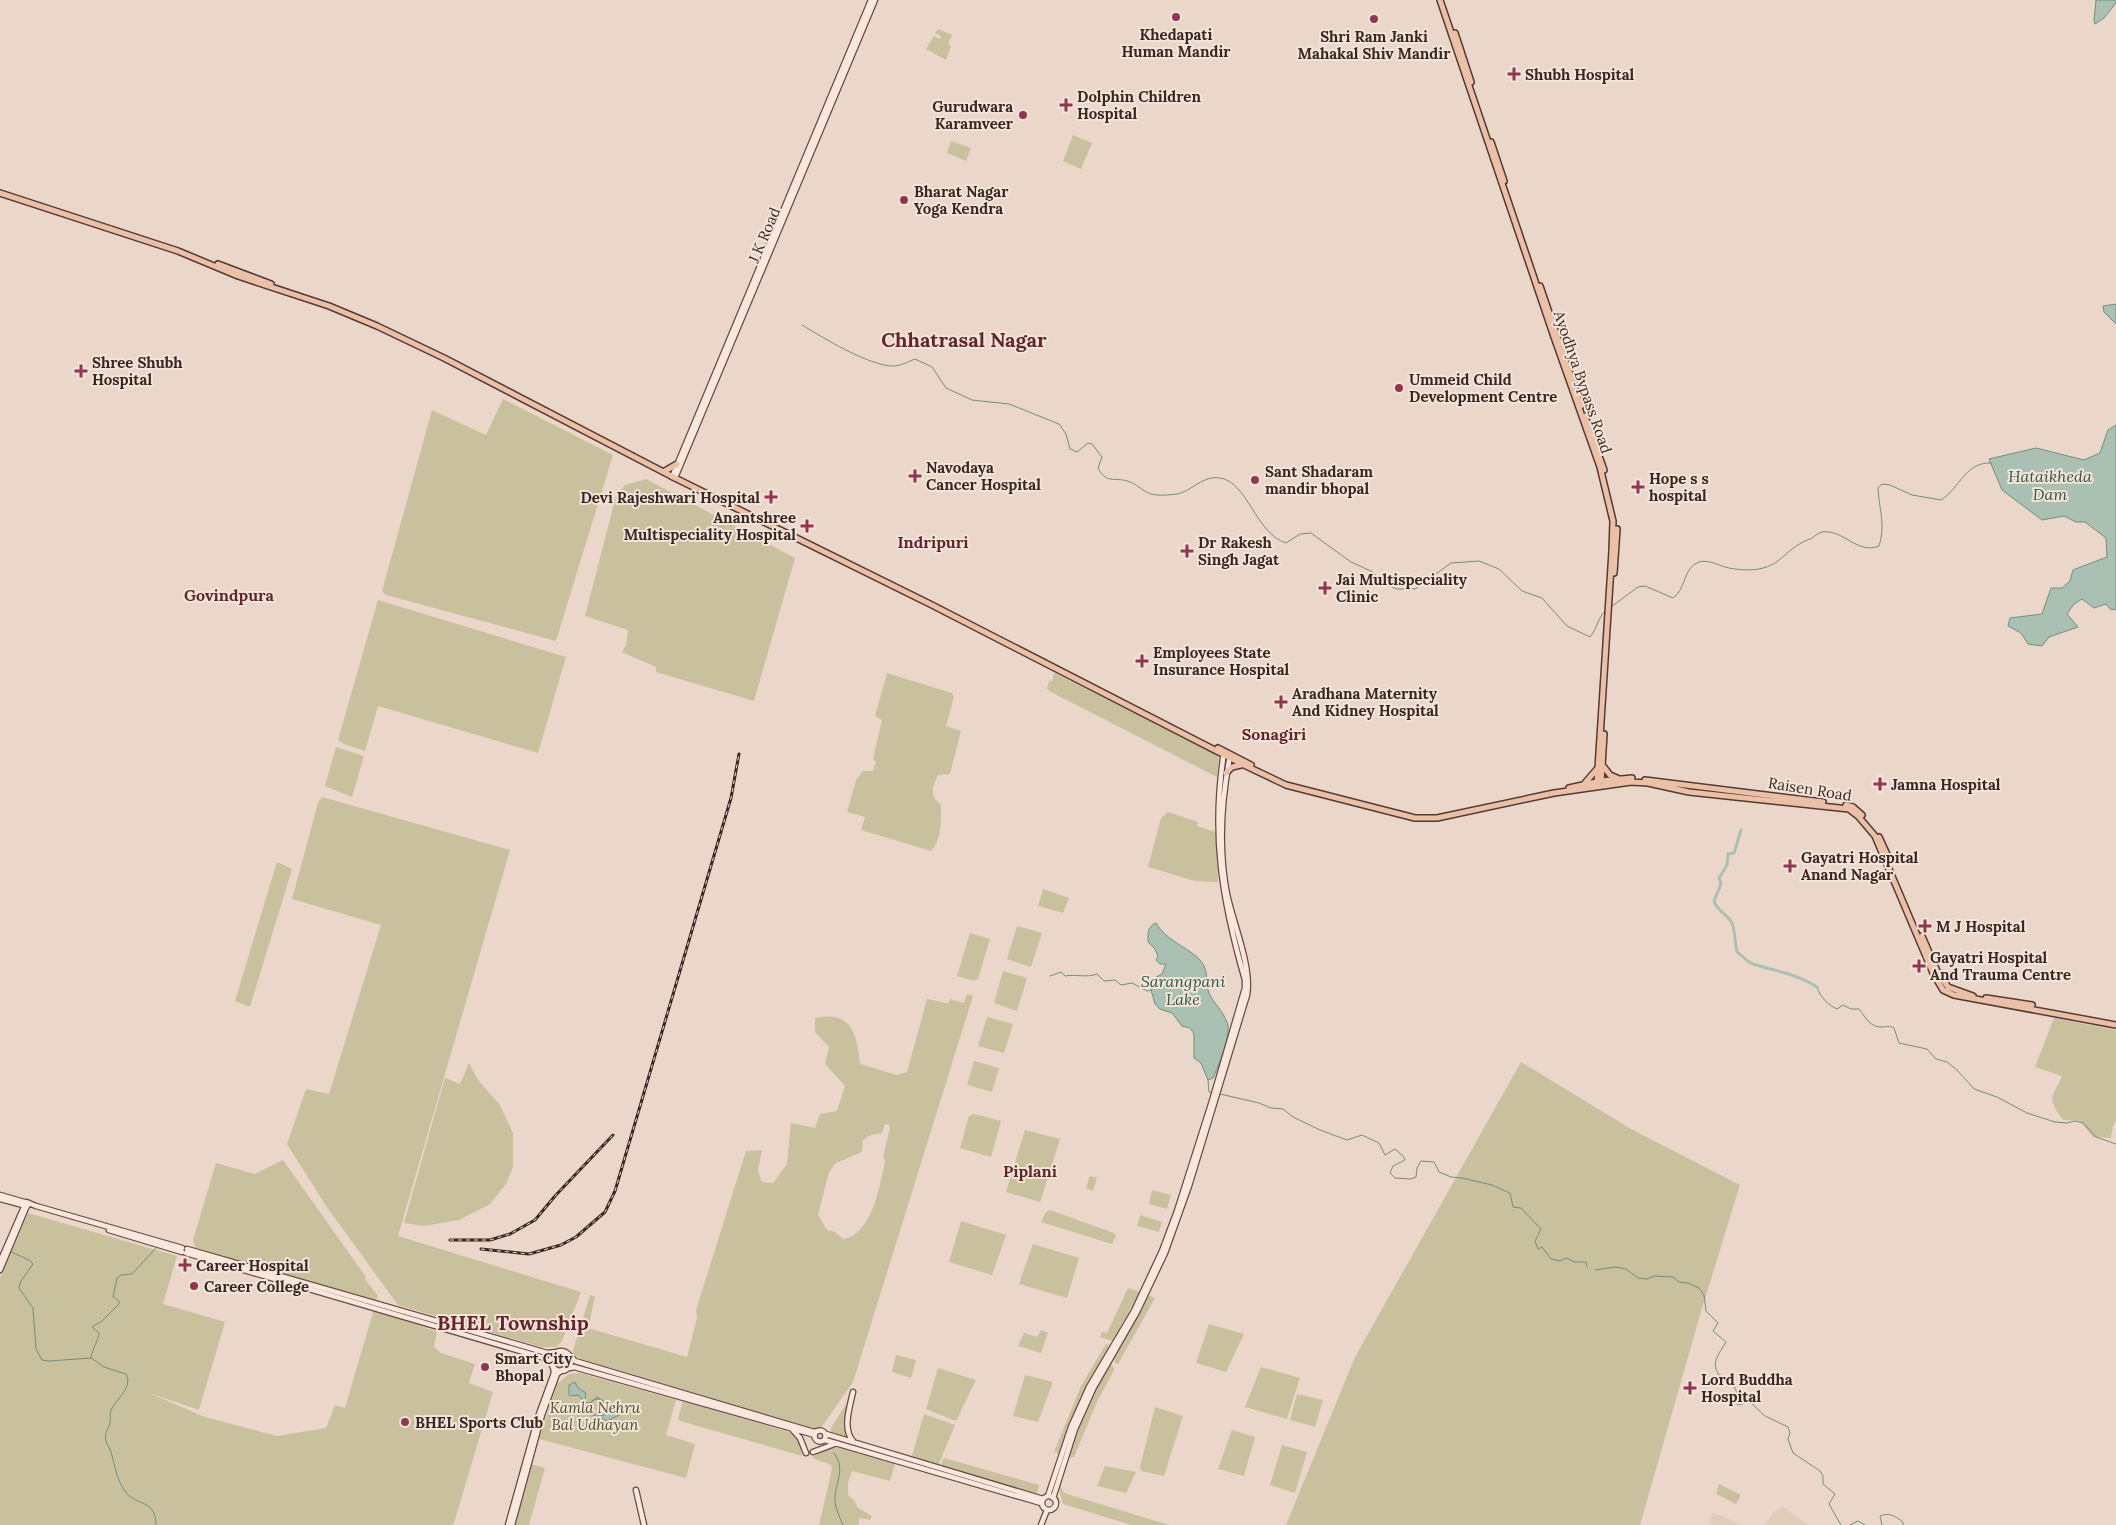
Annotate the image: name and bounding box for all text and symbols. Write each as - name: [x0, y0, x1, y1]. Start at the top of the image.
- marker: Khedapati Human Mandir: [1170, 11, 1182, 23]
- marker: Shri Ram Janki Mahakal Shiv Mandir: [1368, 13, 1380, 25]
- place label: Khedapati Human Mandir: [1121, 25, 1231, 61]
- place label: Shri Ram Janki Mahakal Shiv Mandir: [1298, 27, 1451, 63]
- place label: Shubh Hospital: [1525, 65, 1635, 84]
- marker: Shubh Hospital: [1507, 67, 1521, 81]
- place label: Dolphin Children Hospital: [1077, 87, 1201, 123]
- place label: Gurudwara Karamveer: [932, 97, 1014, 133]
- marker: Dolphin Children Hospital: [1059, 98, 1073, 112]
- marker: Gurudwara Karamveer: [1017, 109, 1029, 121]
- place label: Bharat Nagar Yoga Kendra: [914, 182, 1009, 218]
- marker: Bharat Nagar Yoga Kendra: [898, 194, 910, 206]
- street label: J K Road: [743, 204, 784, 267]
- street label: Ayodhya Bypass Road: [1549, 307, 1616, 456]
- district label: Chhatrasal Nagar: [881, 327, 1047, 352]
- place label: Shree Shubh Hospital: [92, 353, 183, 389]
- marker: Shree Shubh Hospital: [74, 364, 88, 378]
- place label: Ummeid Child Development Centre: [1409, 370, 1557, 406]
- marker: Ummeid Child Development Centre: [1393, 382, 1405, 394]
- place label: Navodaya Cancer Hospital: [926, 458, 1041, 494]
- place label: Sant Shadaram mandir bhopal: [1265, 462, 1373, 498]
- water label: Hataikheda Dam: [2008, 466, 2092, 504]
- marker: Navodaya Cancer Hospital: [908, 469, 922, 483]
- place label: Hope s s hospital: [1649, 469, 1709, 505]
- marker: Sant Shadaram mandir bhopal: [1249, 474, 1261, 486]
- marker: Hope s s hospital: [1631, 480, 1645, 494]
- place label: Devi Rajeshwari Hospital: [580, 488, 760, 507]
- marker: Devi Rajeshwari Hospital: [764, 490, 778, 504]
- place label: Anantshree Multispeciality Hospital: [624, 508, 796, 544]
- marker: Anantshree Multispeciality Hospital: [800, 519, 814, 533]
- district label: Indripuri: [897, 532, 969, 552]
- place label: Dr Rakesh Singh Jagat: [1198, 533, 1280, 569]
- marker: Dr Rakesh Singh Jagat: [1180, 544, 1194, 558]
- place label: Jai Multispeciality Clinic: [1336, 570, 1468, 606]
- marker: Jai Multispeciality Clinic: [1318, 581, 1332, 595]
- district label: Govindpura: [184, 585, 275, 605]
- place label: Employees State Insurance Hospital: [1153, 643, 1289, 679]
- marker: Employees State Insurance Hospital: [1135, 654, 1149, 668]
- place label: Aradhana Maternity And Kidney Hospital: [1292, 684, 1439, 720]
- marker: Aradhana Maternity And Kidney Hospital: [1274, 695, 1288, 709]
- district label: Sonagiri: [1242, 724, 1306, 744]
- street label: Raisen Road: [1767, 773, 1853, 805]
- place label: Jamna Hospital: [1891, 775, 2001, 794]
- marker: Jamna Hospital: [1873, 777, 1887, 791]
- place label: Gayatri Hospital Anand Nagar: [1801, 848, 1919, 884]
- marker: Gayatri Hospital Anand Nagar: [1783, 859, 1797, 873]
- place label: M J Hospital: [1936, 917, 2026, 936]
- marker: M J Hospital: [1918, 919, 1932, 933]
- place label: Gayatri Hospital And Trauma Centre: [1930, 948, 2071, 984]
- marker: Gayatri Hospital And Trauma Centre: [1912, 959, 1926, 973]
- water label: Sarangpani Lake: [1141, 971, 1225, 1009]
- district label: Piplani: [1003, 1161, 1057, 1181]
- place label: Career Hospital: [196, 1256, 309, 1275]
- marker: Career Hospital: [178, 1258, 192, 1272]
- place label: Career College: [204, 1277, 309, 1296]
- marker: Career College: [188, 1280, 200, 1292]
- district label: BHEL Township: [437, 1310, 589, 1335]
- place label: Smart City Bhopal: [495, 1349, 573, 1385]
- marker: Smart City Bhopal: [479, 1361, 491, 1373]
- place label: Lord Buddha Hospital: [1701, 1370, 1793, 1406]
- marker: Lord Buddha Hospital: [1683, 1381, 1697, 1395]
- park label: Kamla Nehru Bal Udhayan: [550, 1398, 640, 1434]
- place label: BHEL Sports Club: [415, 1413, 543, 1432]
- marker: BHEL Sports Club: [399, 1416, 411, 1428]

